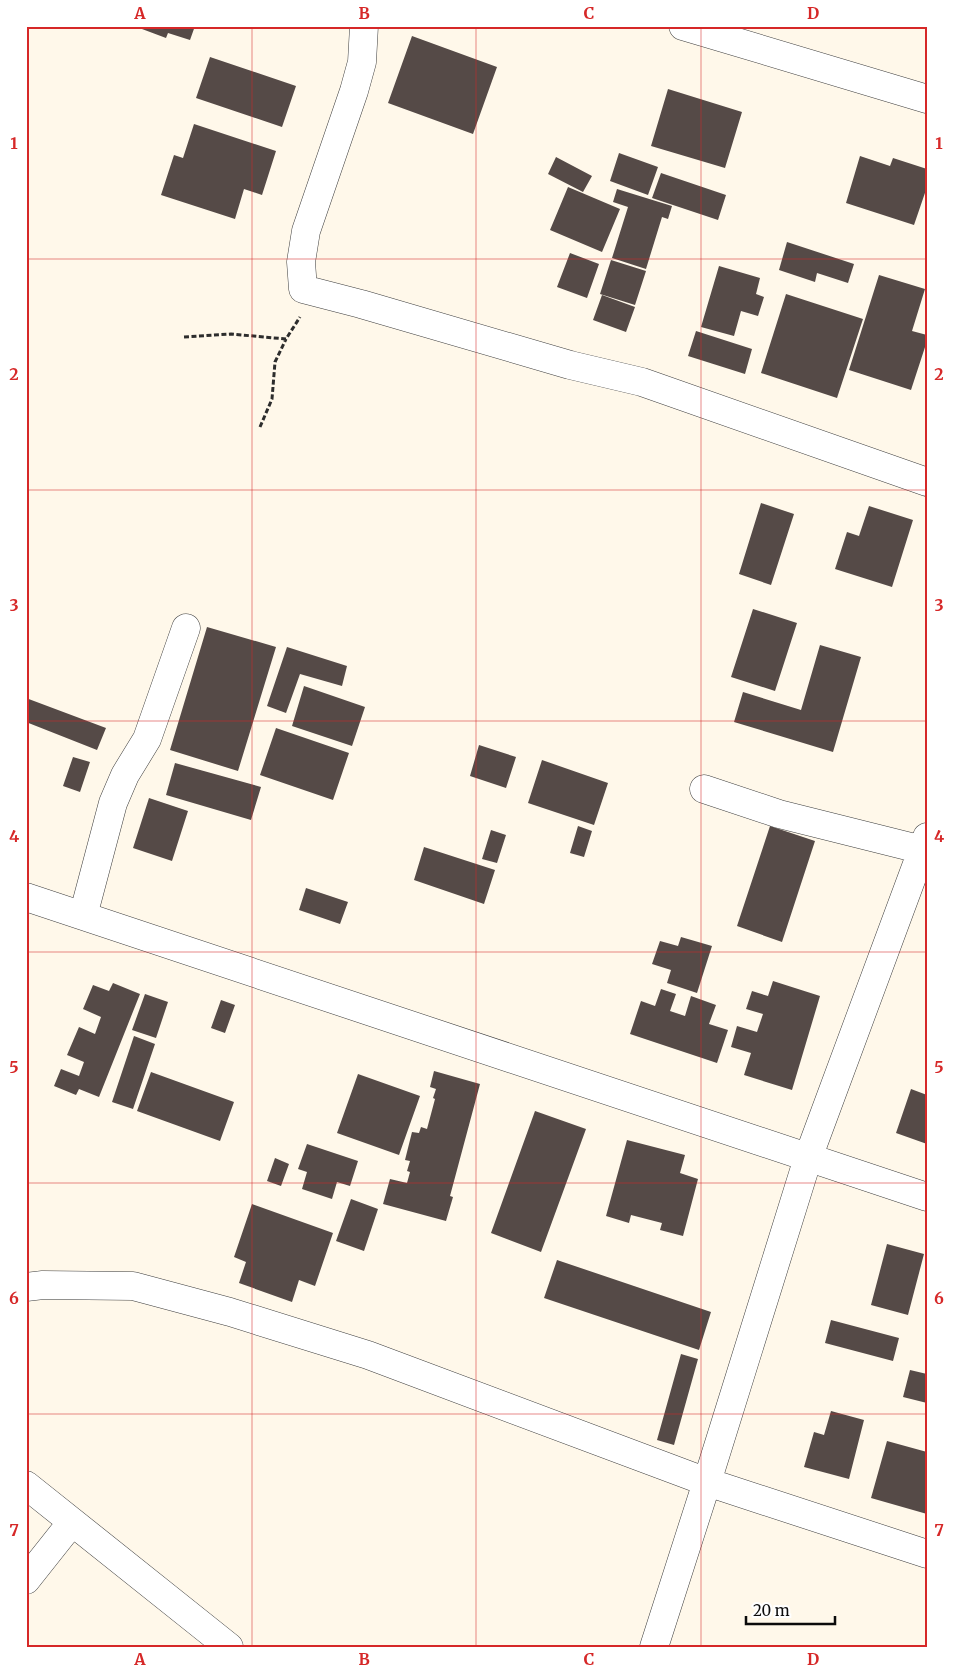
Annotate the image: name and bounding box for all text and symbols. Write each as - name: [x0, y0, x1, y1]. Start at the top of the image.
- text: A: [133, 3, 146, 23]
- text: B: [358, 3, 370, 23]
- text: C: [584, 3, 594, 23]
- text: D: [807, 3, 819, 23]
- text: 1: [10, 133, 18, 153]
- text: 1: [935, 133, 943, 153]
- text: 2: [9, 364, 19, 384]
- text: 2: [934, 364, 944, 384]
- text: 3: [9, 595, 19, 615]
- text: 3: [934, 595, 944, 615]
- text: 4: [9, 826, 19, 846]
- text: 4: [934, 826, 944, 846]
- text: 5: [9, 1057, 19, 1077]
- text: 5: [934, 1057, 944, 1077]
- text: 6: [9, 1288, 19, 1308]
- text: 6: [934, 1288, 944, 1308]
- text: 7: [9, 1520, 19, 1540]
- text: 7: [934, 1520, 944, 1540]
- scale bar: [746, 1593, 834, 1625]
- text: 20 m: [753, 1601, 790, 1620]
- text: A: [133, 1649, 146, 1669]
- text: B: [358, 1649, 370, 1669]
- text: C: [584, 1649, 594, 1669]
- text: D: [807, 1649, 819, 1669]

